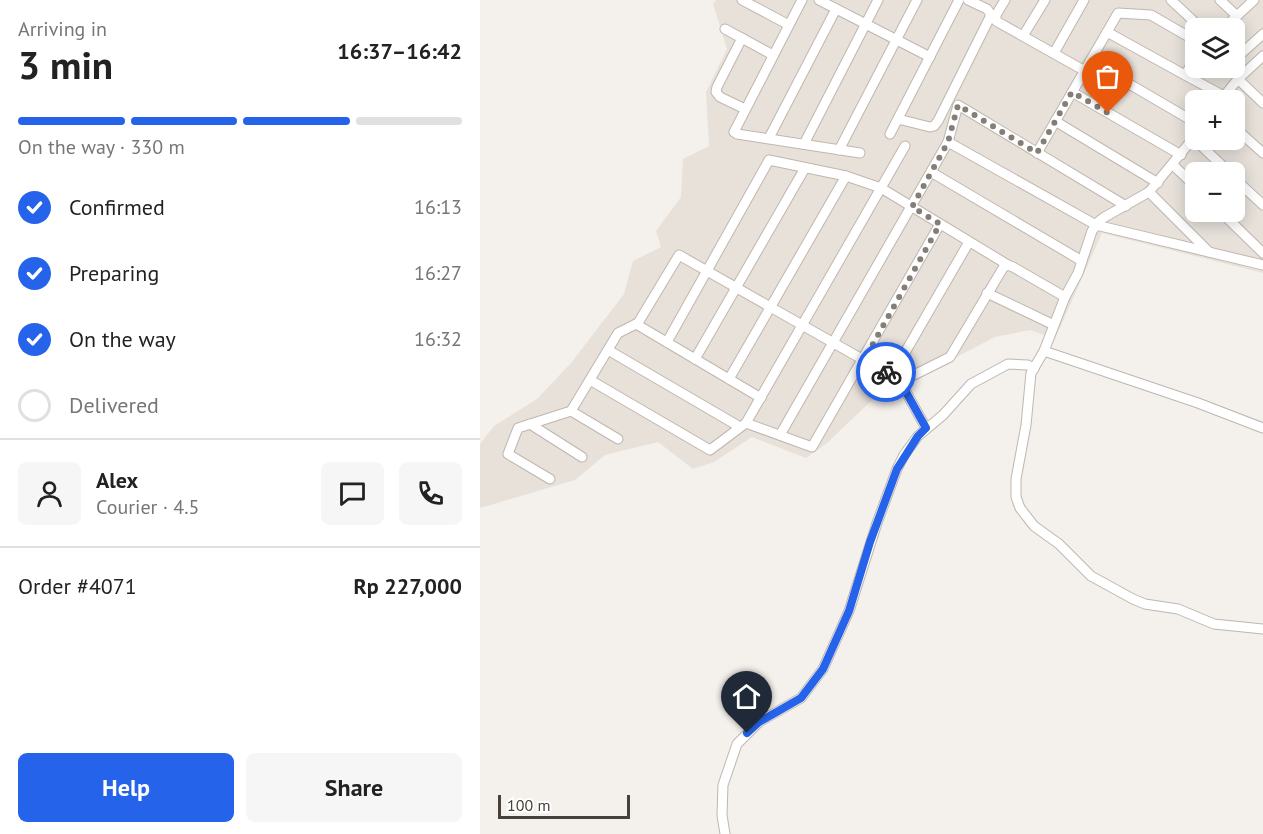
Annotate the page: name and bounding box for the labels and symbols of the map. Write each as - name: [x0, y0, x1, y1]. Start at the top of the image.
- pin: [1082, 51, 1133, 113]
- courier: [856, 342, 916, 402]
- pin: [721, 671, 772, 733]
- scale bar: [498, 792, 630, 820]

